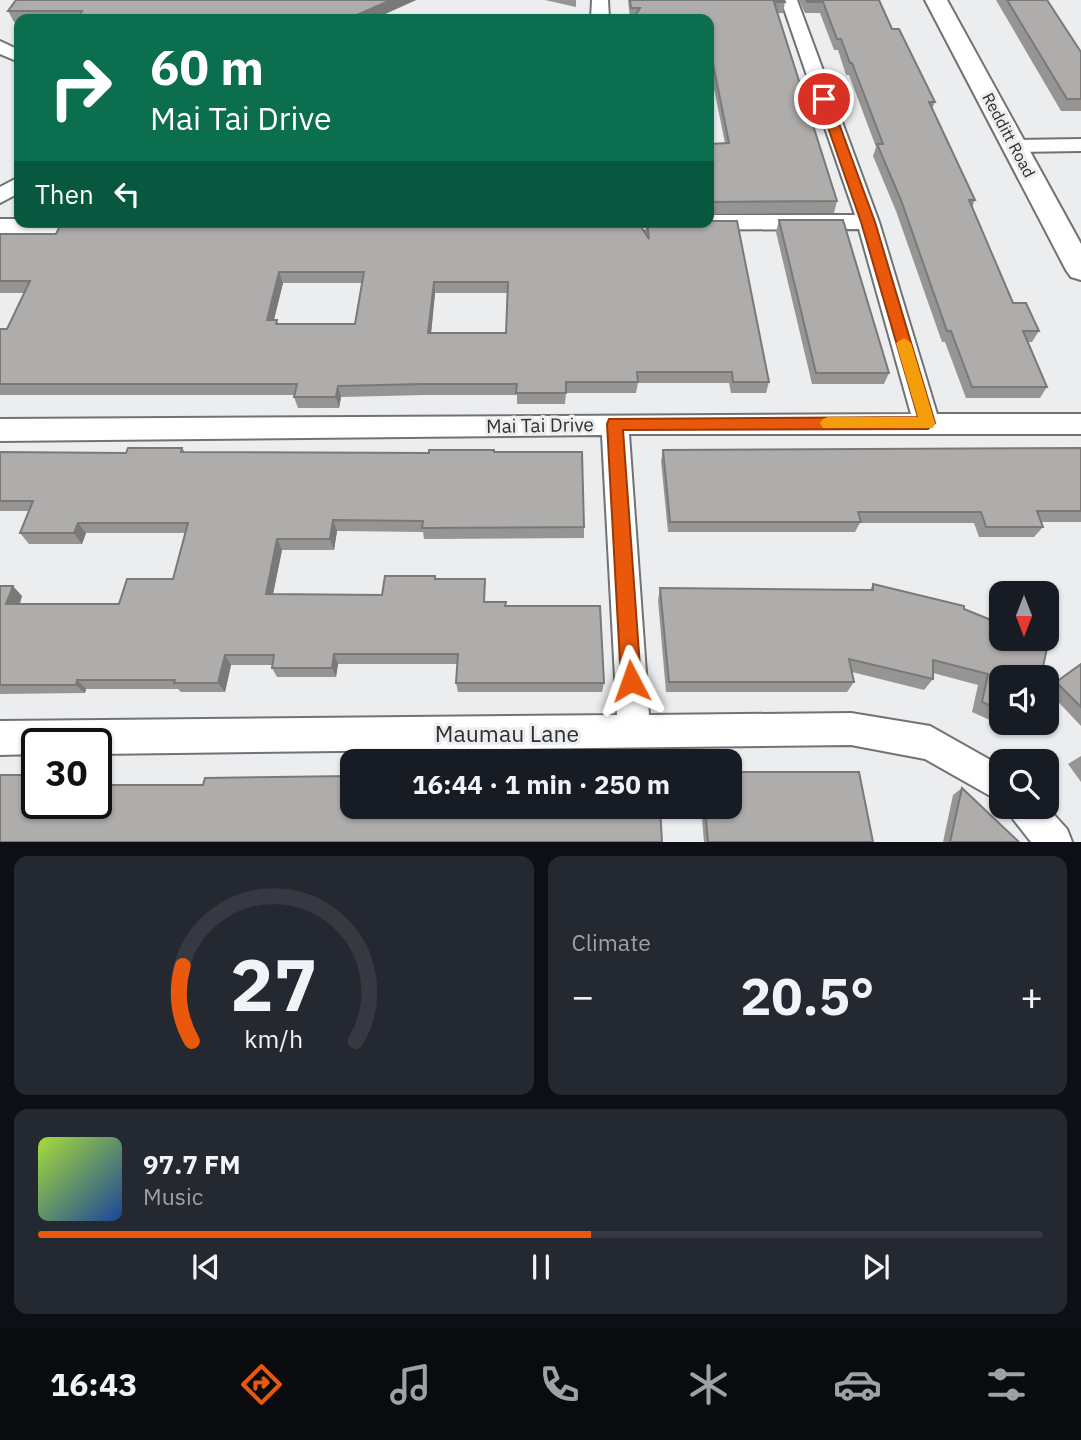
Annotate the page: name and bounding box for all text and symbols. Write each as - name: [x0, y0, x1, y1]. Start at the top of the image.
- text: 60 m: [150, 35, 264, 98]
- icon: right: [35, 42, 126, 133]
- pin: [794, 69, 854, 129]
- icon: arrive: [805, 80, 843, 118]
- street label: Redditt Road: [978, 89, 1040, 181]
- text: Mai Tai Drive: [150, 97, 332, 139]
- icon: left: [108, 175, 146, 213]
- text: Then: [35, 177, 94, 211]
- street label: Mai Tai Drive: [486, 412, 594, 438]
- north arrow: [989, 581, 1059, 651]
- map controls: [989, 581, 1059, 819]
- position arrow: [594, 644, 668, 718]
- button: sound: [989, 665, 1059, 735]
- street label: Maumau Lane: [435, 718, 579, 748]
- speed limit sign: 30: [21, 728, 112, 819]
- button: search: [989, 749, 1059, 819]
- text: 16:44 · 1 min · 250 m: [412, 767, 670, 801]
- text: Climate: [572, 927, 651, 957]
- text: 27: [230, 937, 317, 1032]
- text: 20.5°: [740, 962, 874, 1029]
- text: −: [572, 971, 594, 1020]
- text: +: [1020, 971, 1043, 1020]
- text: km/h: [244, 1022, 303, 1055]
- text: 97.7 FM: [143, 1147, 241, 1181]
- text: Music: [143, 1181, 203, 1211]
- icon: previous: [187, 1248, 225, 1286]
- icon: pause: [522, 1248, 560, 1286]
- icon: next: [857, 1248, 895, 1286]
- icon: directions: [237, 1360, 286, 1409]
- icon: music: [386, 1360, 435, 1409]
- icon: phone: [535, 1360, 584, 1409]
- icon: climate: [684, 1360, 733, 1409]
- icon: car: [833, 1360, 882, 1409]
- icon: filters: [982, 1360, 1031, 1409]
- text: 16:43: [50, 1363, 137, 1405]

